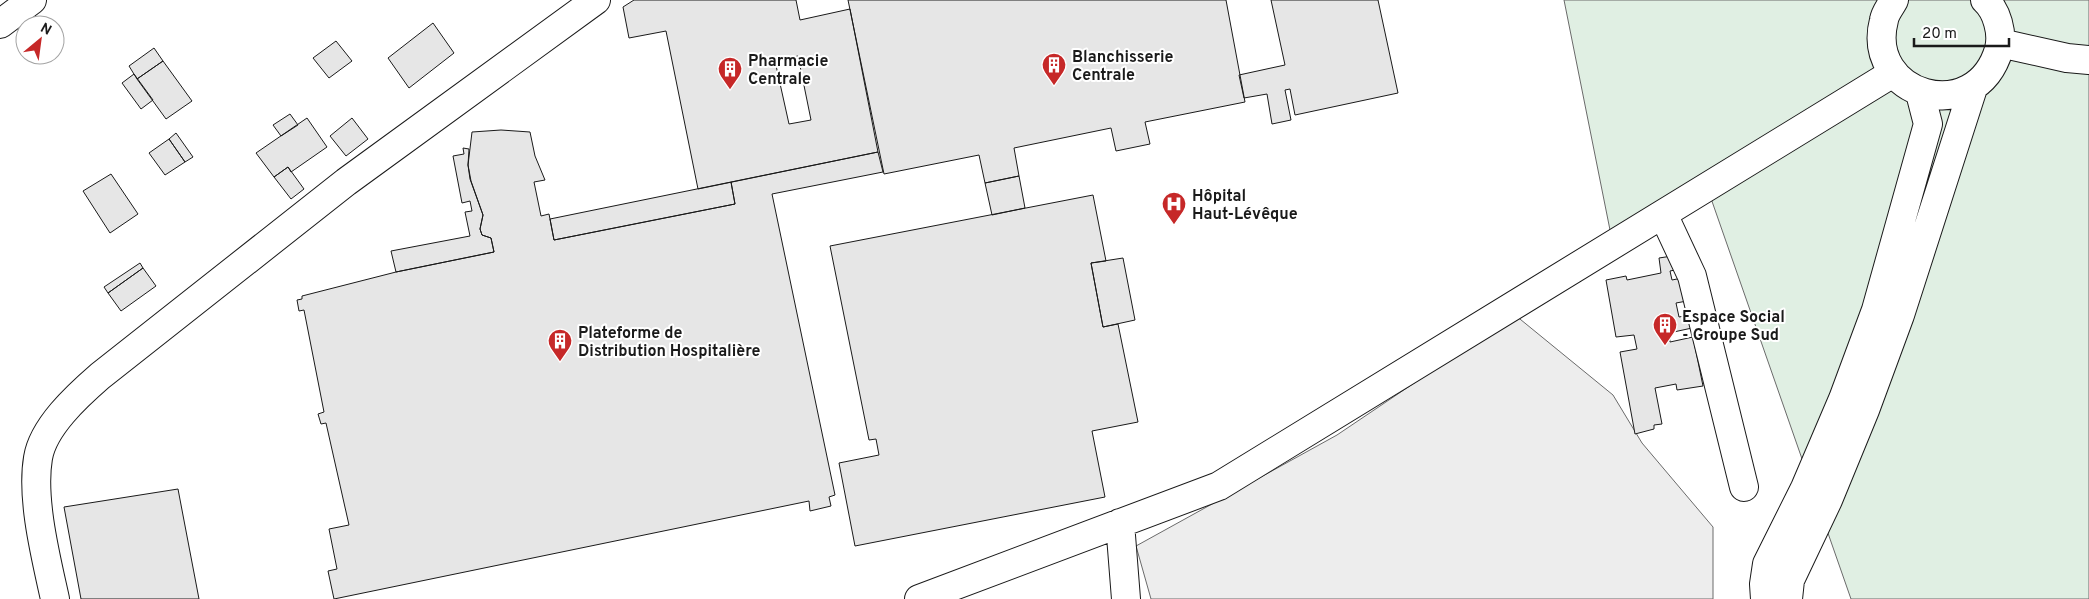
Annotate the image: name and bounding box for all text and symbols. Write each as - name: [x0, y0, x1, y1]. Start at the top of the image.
- north arrow: [15, 15, 65, 65]
- scale bar: [1914, 15, 2009, 47]
- text: N: [37, 20, 54, 40]
- text: 20 m: [1922, 25, 1957, 44]
- place label: Blanchisserie Centrale: [1072, 48, 1174, 86]
- place label: Pharmacie Centrale: [748, 52, 828, 90]
- building icon: Blanchisserie Centrale: [1041, 52, 1067, 86]
- building icon: Pharmacie Centrale: [717, 56, 743, 90]
- place label: Hôpital Haut-Lévêque: [1192, 187, 1298, 225]
- hospital icon: Hôpital Haut-Lévêque: [1161, 191, 1187, 225]
- place label: Espace Social - Groupe Sud: [1682, 308, 1785, 346]
- building icon: Espace Social - Groupe Sud: [1652, 312, 1678, 346]
- place label: Plateforme de Distribution Hospitalière: [578, 324, 760, 362]
- building icon: Plateforme de Distribution Hospitalière: [547, 328, 573, 362]

